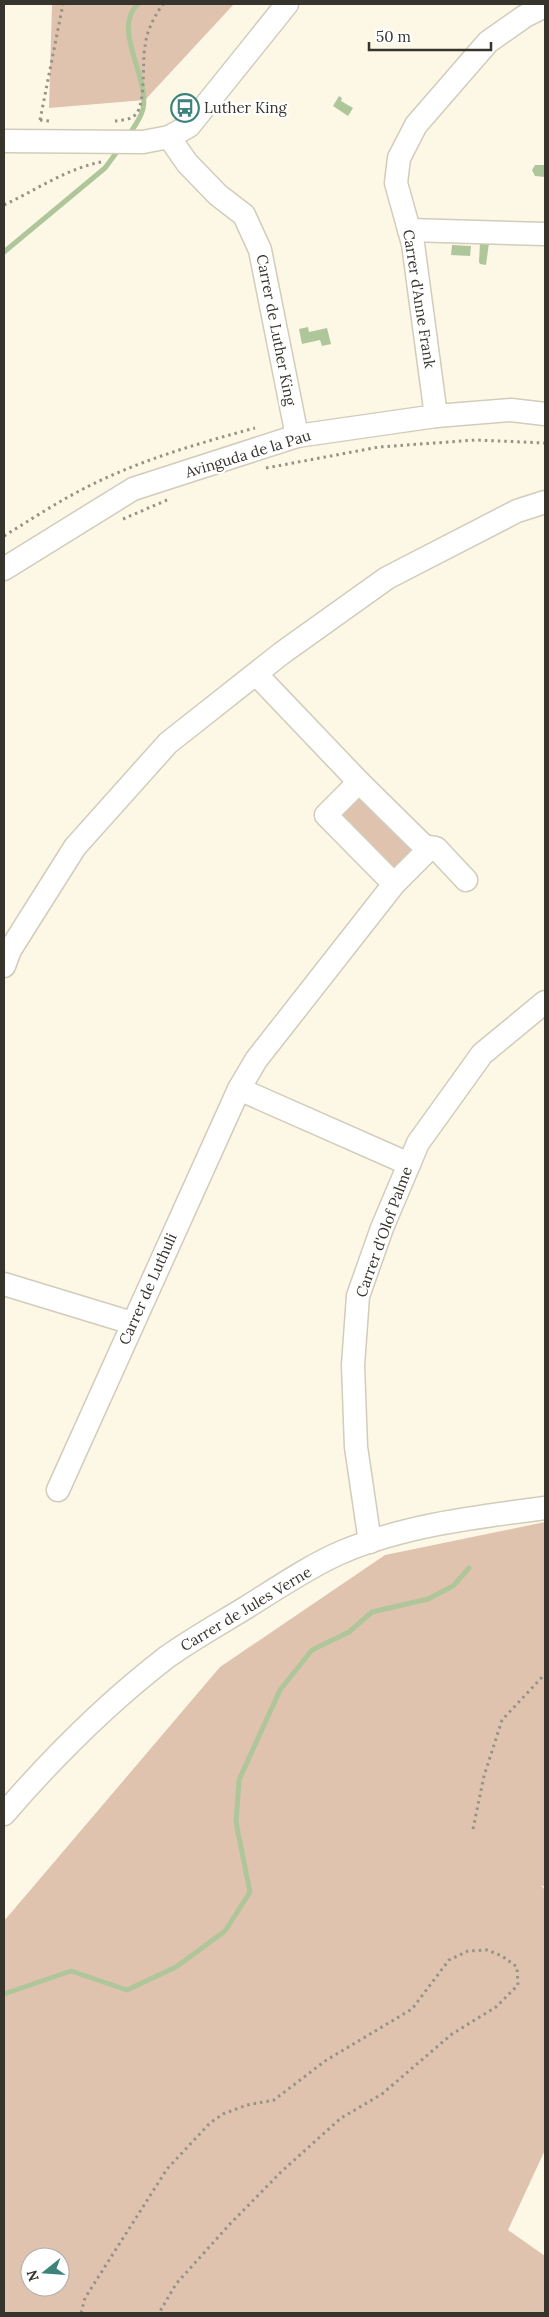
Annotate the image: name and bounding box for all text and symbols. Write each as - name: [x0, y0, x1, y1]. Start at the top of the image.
- scale bar: [369, 20, 492, 52]
- text: 50 m: [376, 27, 411, 46]
- bus stop icon: Luther King: [170, 93, 200, 123]
- place label: Luther King: [204, 98, 288, 117]
- street label: Carrer d'Anne Frank: [399, 228, 440, 370]
- street label: Carrer de Luther King: [253, 253, 301, 408]
- street label: Avinguda de la Pau: [182, 425, 313, 482]
- street label: Carrer d'Olof Palme: [351, 1164, 416, 1300]
- street label: Carrer de Luthuli: [114, 1230, 181, 1348]
- street label: Carrer de Jules Verne: [177, 1562, 315, 1655]
- north arrow: [20, 2247, 70, 2297]
- text: N: [22, 2268, 43, 2284]

